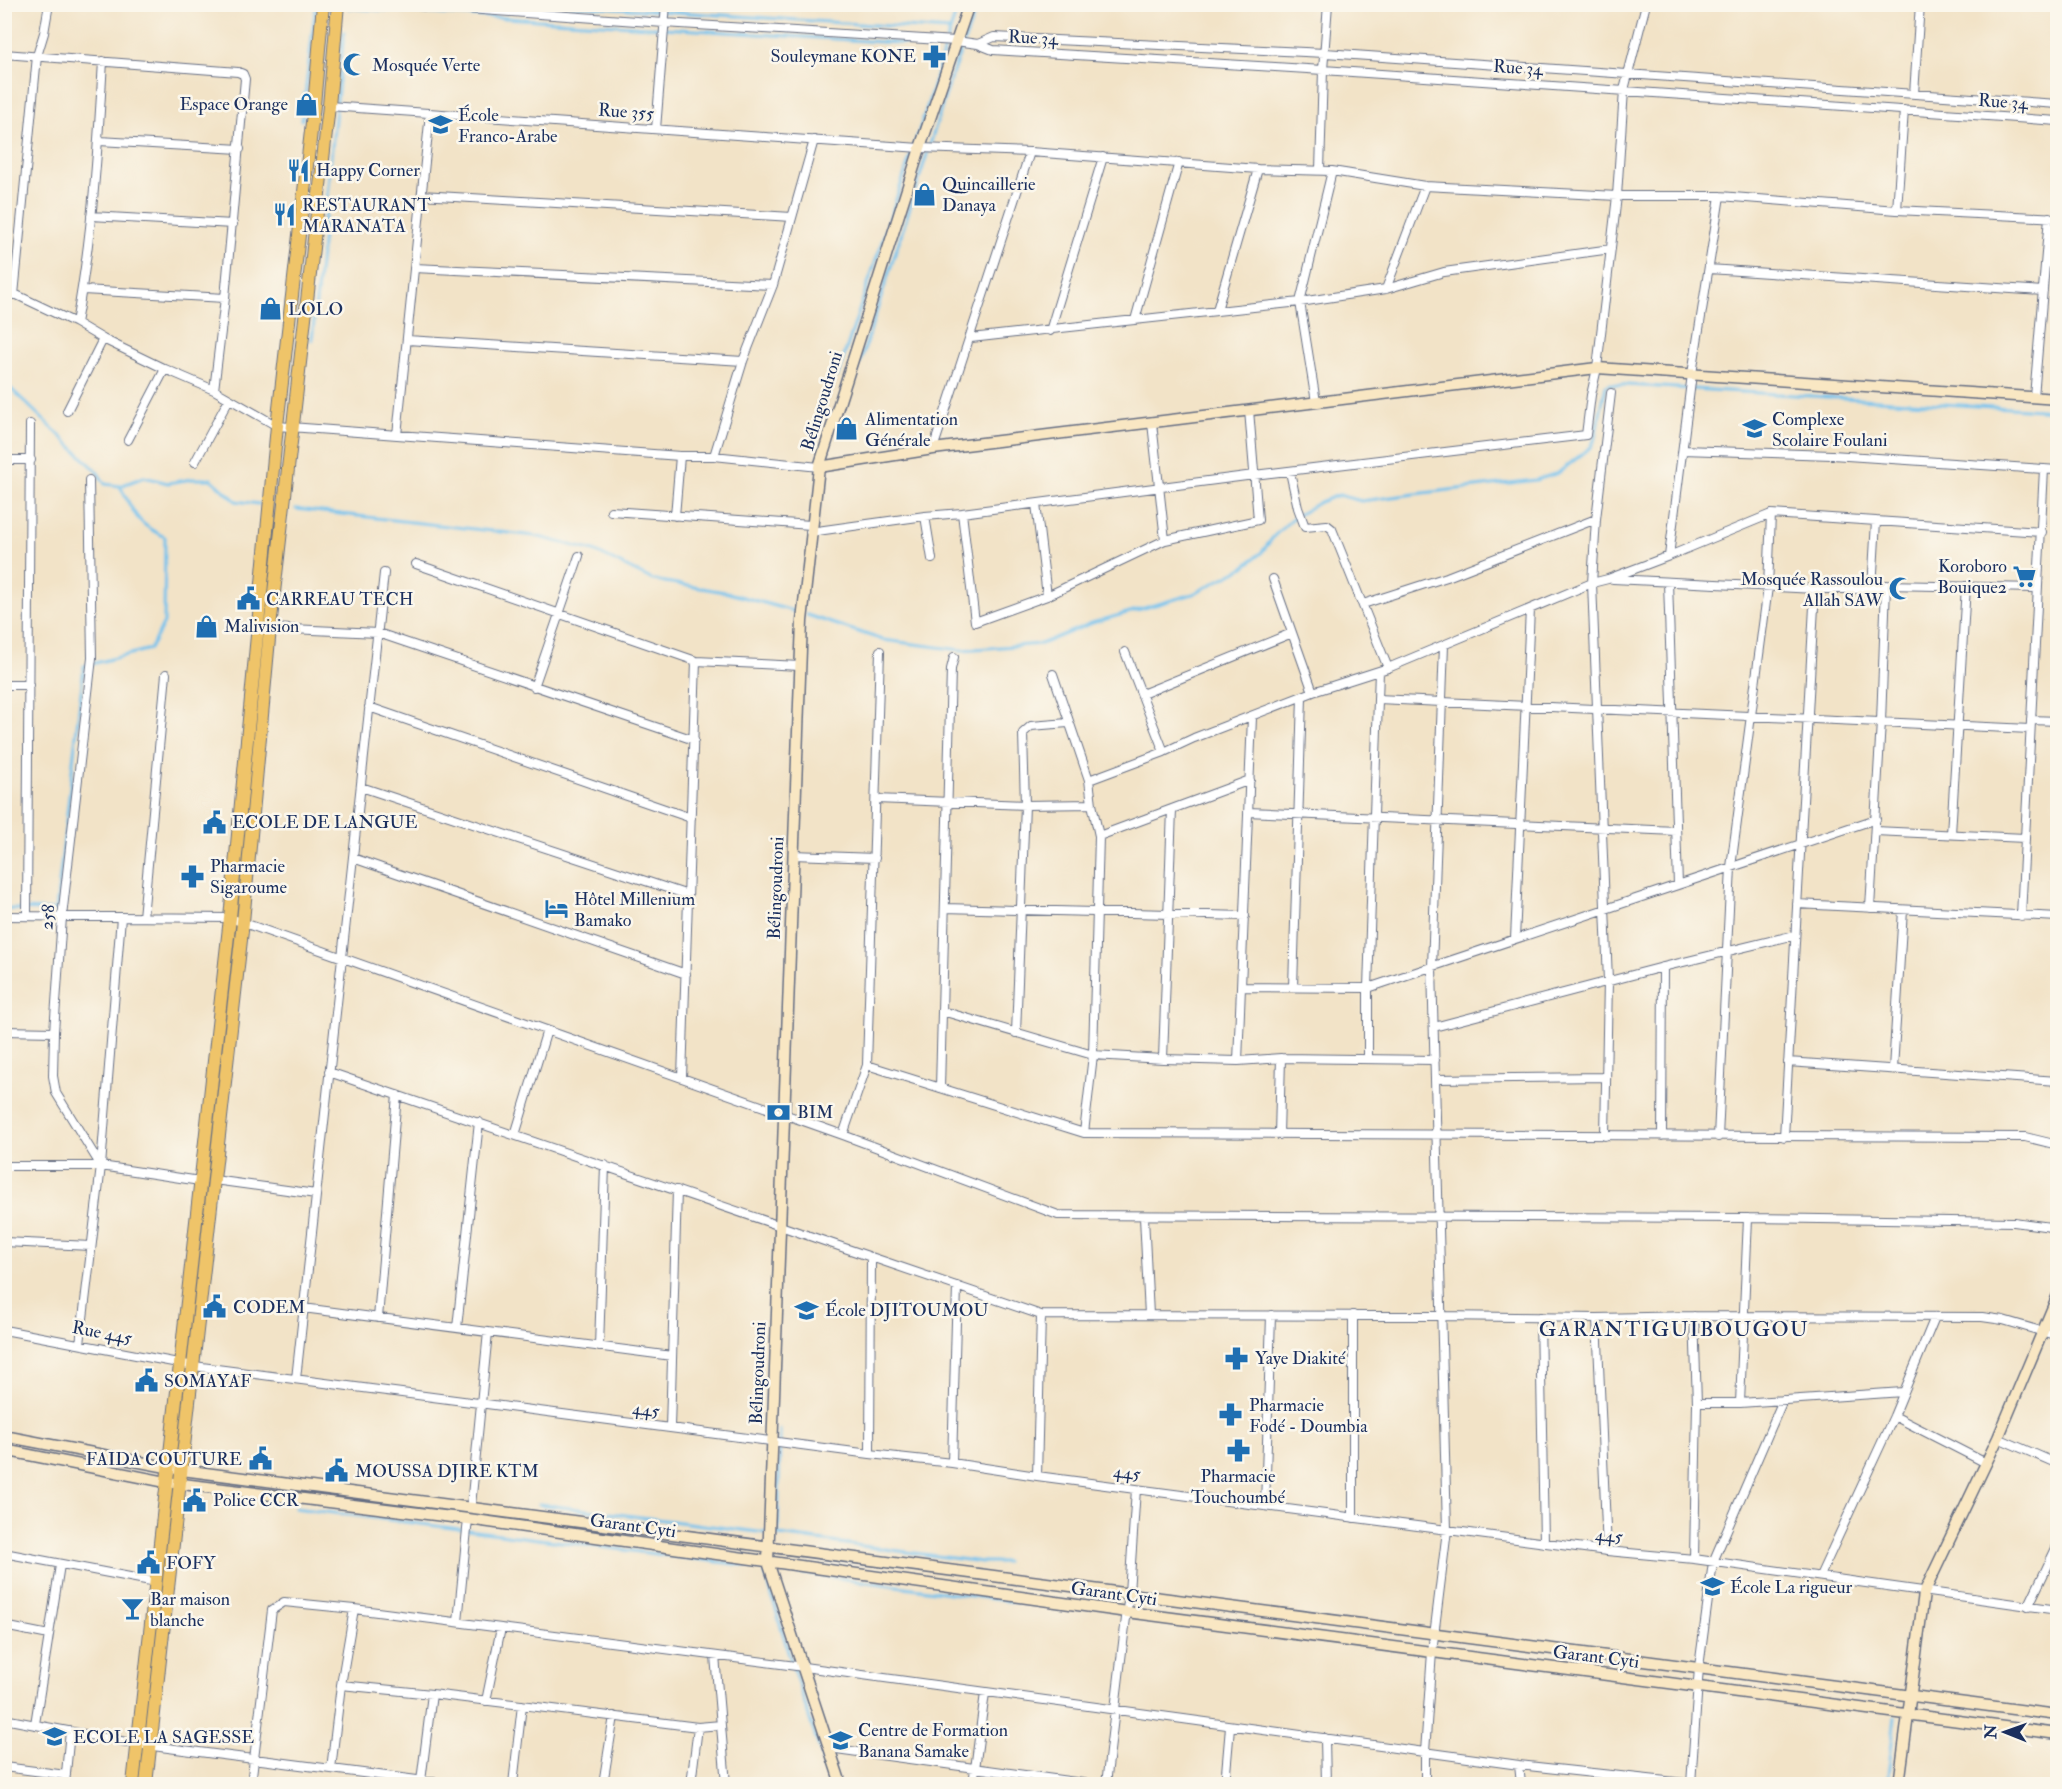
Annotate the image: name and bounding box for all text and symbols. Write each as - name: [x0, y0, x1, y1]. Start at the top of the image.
- street label: Rue 34: [1007, 25, 1060, 51]
- pharmacy icon: Souleymane KONE: [921, 43, 947, 69]
- place label: Souleymane KONE: [771, 45, 916, 68]
- mosque icon: Mosquée Verte: [341, 52, 367, 78]
- place label: Mosquée Verte: [372, 54, 481, 77]
- street label: Rue 34: [1492, 55, 1545, 81]
- street label: Rue 34: [1977, 89, 2030, 115]
- shop icon: Espace Orange: [293, 91, 319, 117]
- place label: Espace Orange: [179, 93, 288, 116]
- street label: Rue 355: [597, 99, 655, 125]
- place label: École Franco-Arabe: [458, 104, 558, 148]
- school or university icon: École Franco-Arabe: [427, 112, 453, 138]
- restaurant icon: Happy Corner: [285, 157, 311, 183]
- place label: Happy Corner: [316, 159, 420, 182]
- place label: Quincaillerie Danaya: [942, 173, 1036, 217]
- shop icon: Quincaillerie Danaya: [911, 181, 937, 207]
- place label: RESTAURANT MARANATA: [302, 194, 431, 238]
- restaurant icon: RESTAURANT MARANATA: [271, 202, 297, 228]
- shop icon: LOLO: [257, 296, 283, 322]
- place label: LOLO: [288, 298, 343, 321]
- street label: Bélingoudroni: [796, 348, 848, 454]
- place label: Alimentation Générale: [864, 408, 958, 452]
- place label: Complexe Scolaire Foulani: [1772, 408, 1888, 452]
- shop icon: Alimentation Générale: [834, 416, 860, 442]
- school or university icon: Complexe Scolaire Foulani: [1741, 416, 1767, 442]
- place label: Koroboro Bouique2: [1937, 555, 2007, 599]
- supermarket icon: Koroboro Bouique2: [2012, 563, 2038, 589]
- place label: Mosquée Rassoulou Allah SAW: [1740, 568, 1884, 612]
- mosque icon: Mosquée Rassoulou Allah SAW: [1888, 576, 1914, 602]
- public building icon: CARREAU TECH: [235, 586, 261, 612]
- place label: CARREAU TECH: [266, 588, 413, 611]
- shop icon: Malivision: [193, 613, 219, 639]
- place label: Malivision: [224, 615, 299, 638]
- public building icon: ECOLE DE LANGUE: [201, 809, 227, 835]
- place label: ECOLE DE LANGUE: [232, 811, 418, 834]
- street label: Bélingoudroni: [763, 836, 789, 940]
- place label: Pharmacie Sigaroume: [210, 855, 288, 899]
- pharmacy icon: Pharmacie Sigaroume: [179, 863, 205, 889]
- place label: Hôtel Millenium Bamako: [574, 888, 695, 932]
- hotel icon: Hôtel Millenium Bamako: [543, 896, 569, 922]
- street label: 258: [35, 903, 61, 931]
- bank icon: BIM: [766, 1099, 792, 1125]
- place label: BIM: [797, 1101, 833, 1124]
- public building icon: CODEM: [202, 1294, 228, 1320]
- place label: CODEM: [233, 1296, 306, 1319]
- school or university icon: École DJITOUMOU: [794, 1297, 820, 1323]
- place label: École DJITOUMOU: [825, 1299, 988, 1322]
- street label: Rue 445: [70, 1316, 134, 1350]
- district label: GARANTIGUIBOUGOU: [1539, 1316, 1809, 1343]
- street label: Bélingoudroni: [745, 1321, 771, 1425]
- pharmacy icon: Yaye Diakité: [1224, 1345, 1250, 1371]
- place label: Yaye Diakité: [1255, 1347, 1346, 1370]
- public building icon: SOMAYAF: [133, 1368, 159, 1394]
- place label: SOMAYAF: [164, 1370, 251, 1393]
- place label: Pharmacie Fodé - Doumbia: [1249, 1394, 1368, 1438]
- street label: 445: [631, 1397, 661, 1423]
- pharmacy icon: Pharmacie Fodé - Doumbia: [1218, 1402, 1244, 1428]
- pharmacy icon: Pharmacie Touchoumbé: [1225, 1437, 1251, 1463]
- public building icon: FAIDA COUTURE: [247, 1446, 273, 1472]
- place label: FAIDA COUTURE: [86, 1448, 242, 1471]
- public building icon: MOUSSA DJIRE KTM: [324, 1458, 350, 1484]
- place label: MOUSSA DJIRE KTM: [355, 1460, 539, 1483]
- street label: 445: [1112, 1460, 1142, 1486]
- place label: Pharmacie Touchoumbé: [1191, 1465, 1285, 1509]
- public building icon: Police CCR: [182, 1487, 208, 1513]
- place label: Police CCR: [213, 1489, 300, 1512]
- street label: Garant Cyti: [588, 1509, 678, 1543]
- street label: 445: [1594, 1523, 1624, 1549]
- public building icon: FOFY: [135, 1550, 161, 1576]
- place label: FOFY: [166, 1552, 216, 1575]
- school or university icon: École La rigueur: [1699, 1574, 1725, 1600]
- place label: École La rigueur: [1730, 1576, 1852, 1599]
- street label: Garant Cyti: [1069, 1577, 1159, 1611]
- place label: Bar maison blanche: [150, 1588, 230, 1632]
- bar icon: Bar maison blanche: [119, 1596, 145, 1622]
- street label: Garant Cyti: [1551, 1640, 1641, 1674]
- north arrow: [1975, 1702, 2035, 1762]
- place label: Centre de Formation Banana Samake: [858, 1719, 1008, 1763]
- school or university icon: ECOLE LA SAGESSE: [42, 1724, 68, 1750]
- text: N: [1981, 1724, 2001, 1740]
- place label: ECOLE LA SAGESSE: [73, 1726, 254, 1749]
- school or university icon: Centre de Formation Banana Samake: [827, 1727, 853, 1753]

